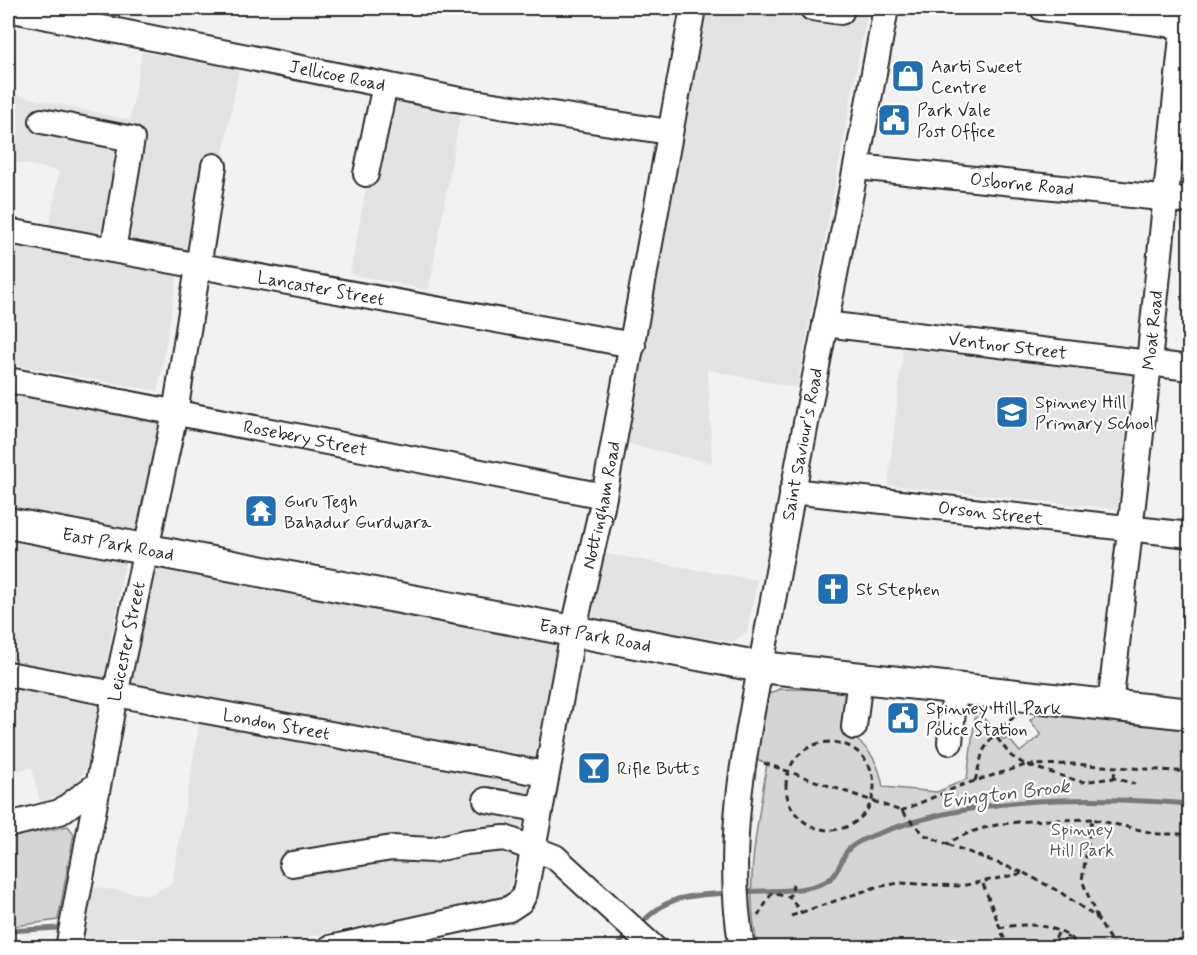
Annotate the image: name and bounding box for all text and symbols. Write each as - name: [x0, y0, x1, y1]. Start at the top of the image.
- street label: Jellicoe Road: [287, 55, 387, 98]
- place label: Aarti Sweet Centre: [931, 55, 1023, 100]
- shop icon: Aarti Sweet Centre: [890, 58, 926, 94]
- place label: Park Vale Post Office: [917, 99, 996, 144]
- public building icon: Park Vale Post Office: [876, 102, 912, 138]
- street label: Osborne Road: [969, 168, 1075, 202]
- street label: Lancaster Street: [255, 266, 386, 312]
- street label: Moat Road: [1137, 289, 1169, 372]
- street label: Ventnor Street: [947, 328, 1068, 366]
- street label: Saint Saviour's Road: [777, 366, 829, 523]
- place label: Spinney Hill Primary School: [1035, 391, 1154, 436]
- school or university icon: Spinney Hill Primary School: [994, 394, 1030, 430]
- street label: Rosebery Street: [241, 415, 369, 463]
- street label: Nottingham Road: [577, 439, 627, 572]
- place label: Guru Tegh Bahadur Gurdwara: [284, 490, 431, 535]
- temple icon: Guru Tegh Bahadur Gurdwara: [243, 493, 279, 529]
- street label: Orson Street: [937, 496, 1045, 532]
- street label: East Park Road: [60, 523, 176, 567]
- church icon: St Stephen: [815, 571, 851, 607]
- place label: St Stephen: [856, 578, 940, 602]
- street label: Leicester Street: [103, 579, 152, 704]
- street label: East Park Road: [537, 614, 653, 659]
- place label: Spinney Hill Park Police Station: [926, 697, 1061, 742]
- public building icon: Spinney Hill Park Police Station: [885, 700, 921, 736]
- street label: London Street: [221, 703, 332, 747]
- bar icon: Rifle Butts: [576, 750, 612, 786]
- place label: Rifle Butts: [617, 757, 700, 781]
- water label: Evington Brook: [939, 773, 1073, 818]
- park label: Spinney Hill Park: [1050, 818, 1114, 863]

